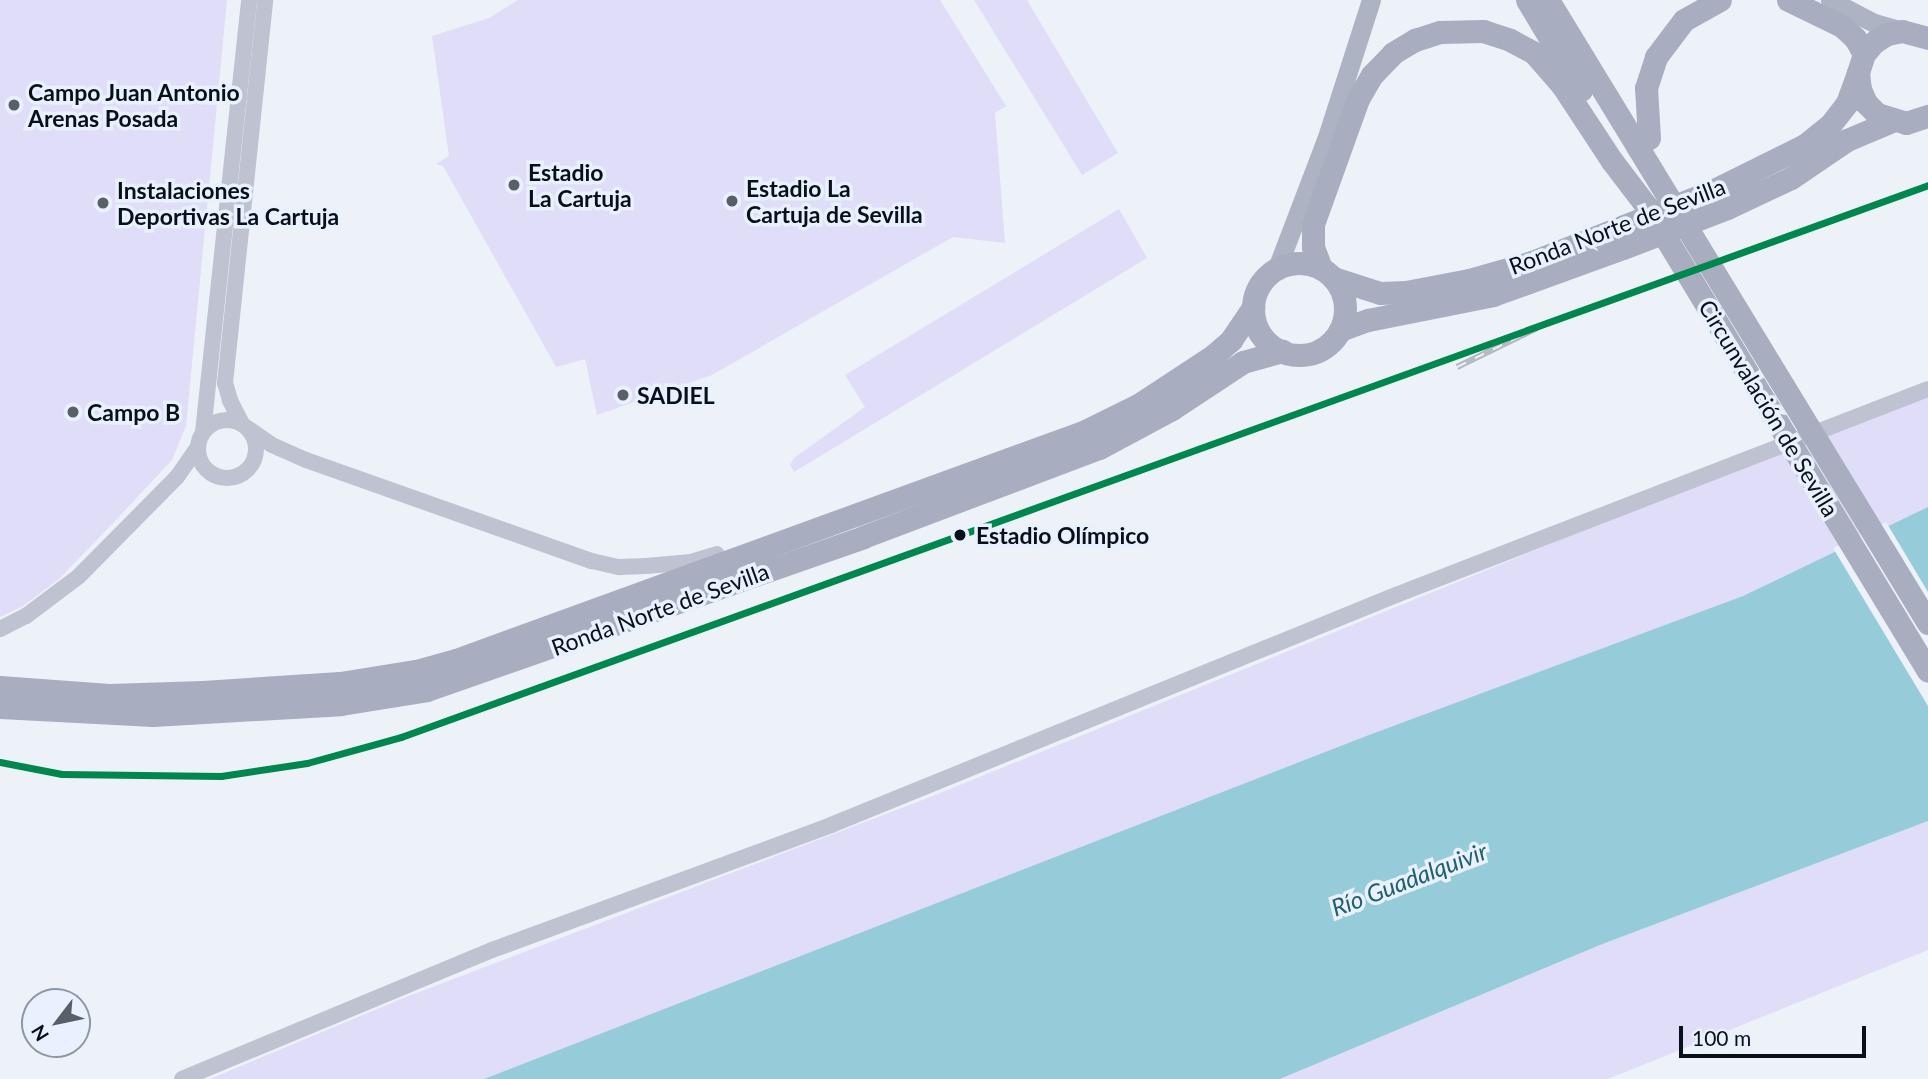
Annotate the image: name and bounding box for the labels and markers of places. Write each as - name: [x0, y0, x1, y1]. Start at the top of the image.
- place label: Campo Juan Antonio Arenas Posada: [28, 78, 241, 132]
- marker: Campo Juan Antonio Arenas Posada: [6, 97, 22, 113]
- place label: Estadio La Cartuja: [528, 158, 632, 212]
- place label: Estadio La Cartuja de Sevilla: [746, 174, 923, 228]
- place label: Instalaciones Deportivas La Cartuja: [117, 176, 339, 230]
- marker: Estadio La Cartuja: [506, 177, 522, 193]
- marker: Estadio La Cartuja de Sevilla: [724, 193, 740, 209]
- marker: Instalaciones Deportivas La Cartuja: [95, 195, 111, 211]
- place label: SADIEL: [637, 381, 715, 409]
- marker: SADIEL: [615, 387, 631, 403]
- place label: Campo B: [87, 398, 180, 426]
- marker: Campo B: [65, 404, 81, 420]
- place label: Estadio Olímpico: [976, 521, 1149, 549]
- marker: Estadio Olímpico: [950, 525, 970, 545]

